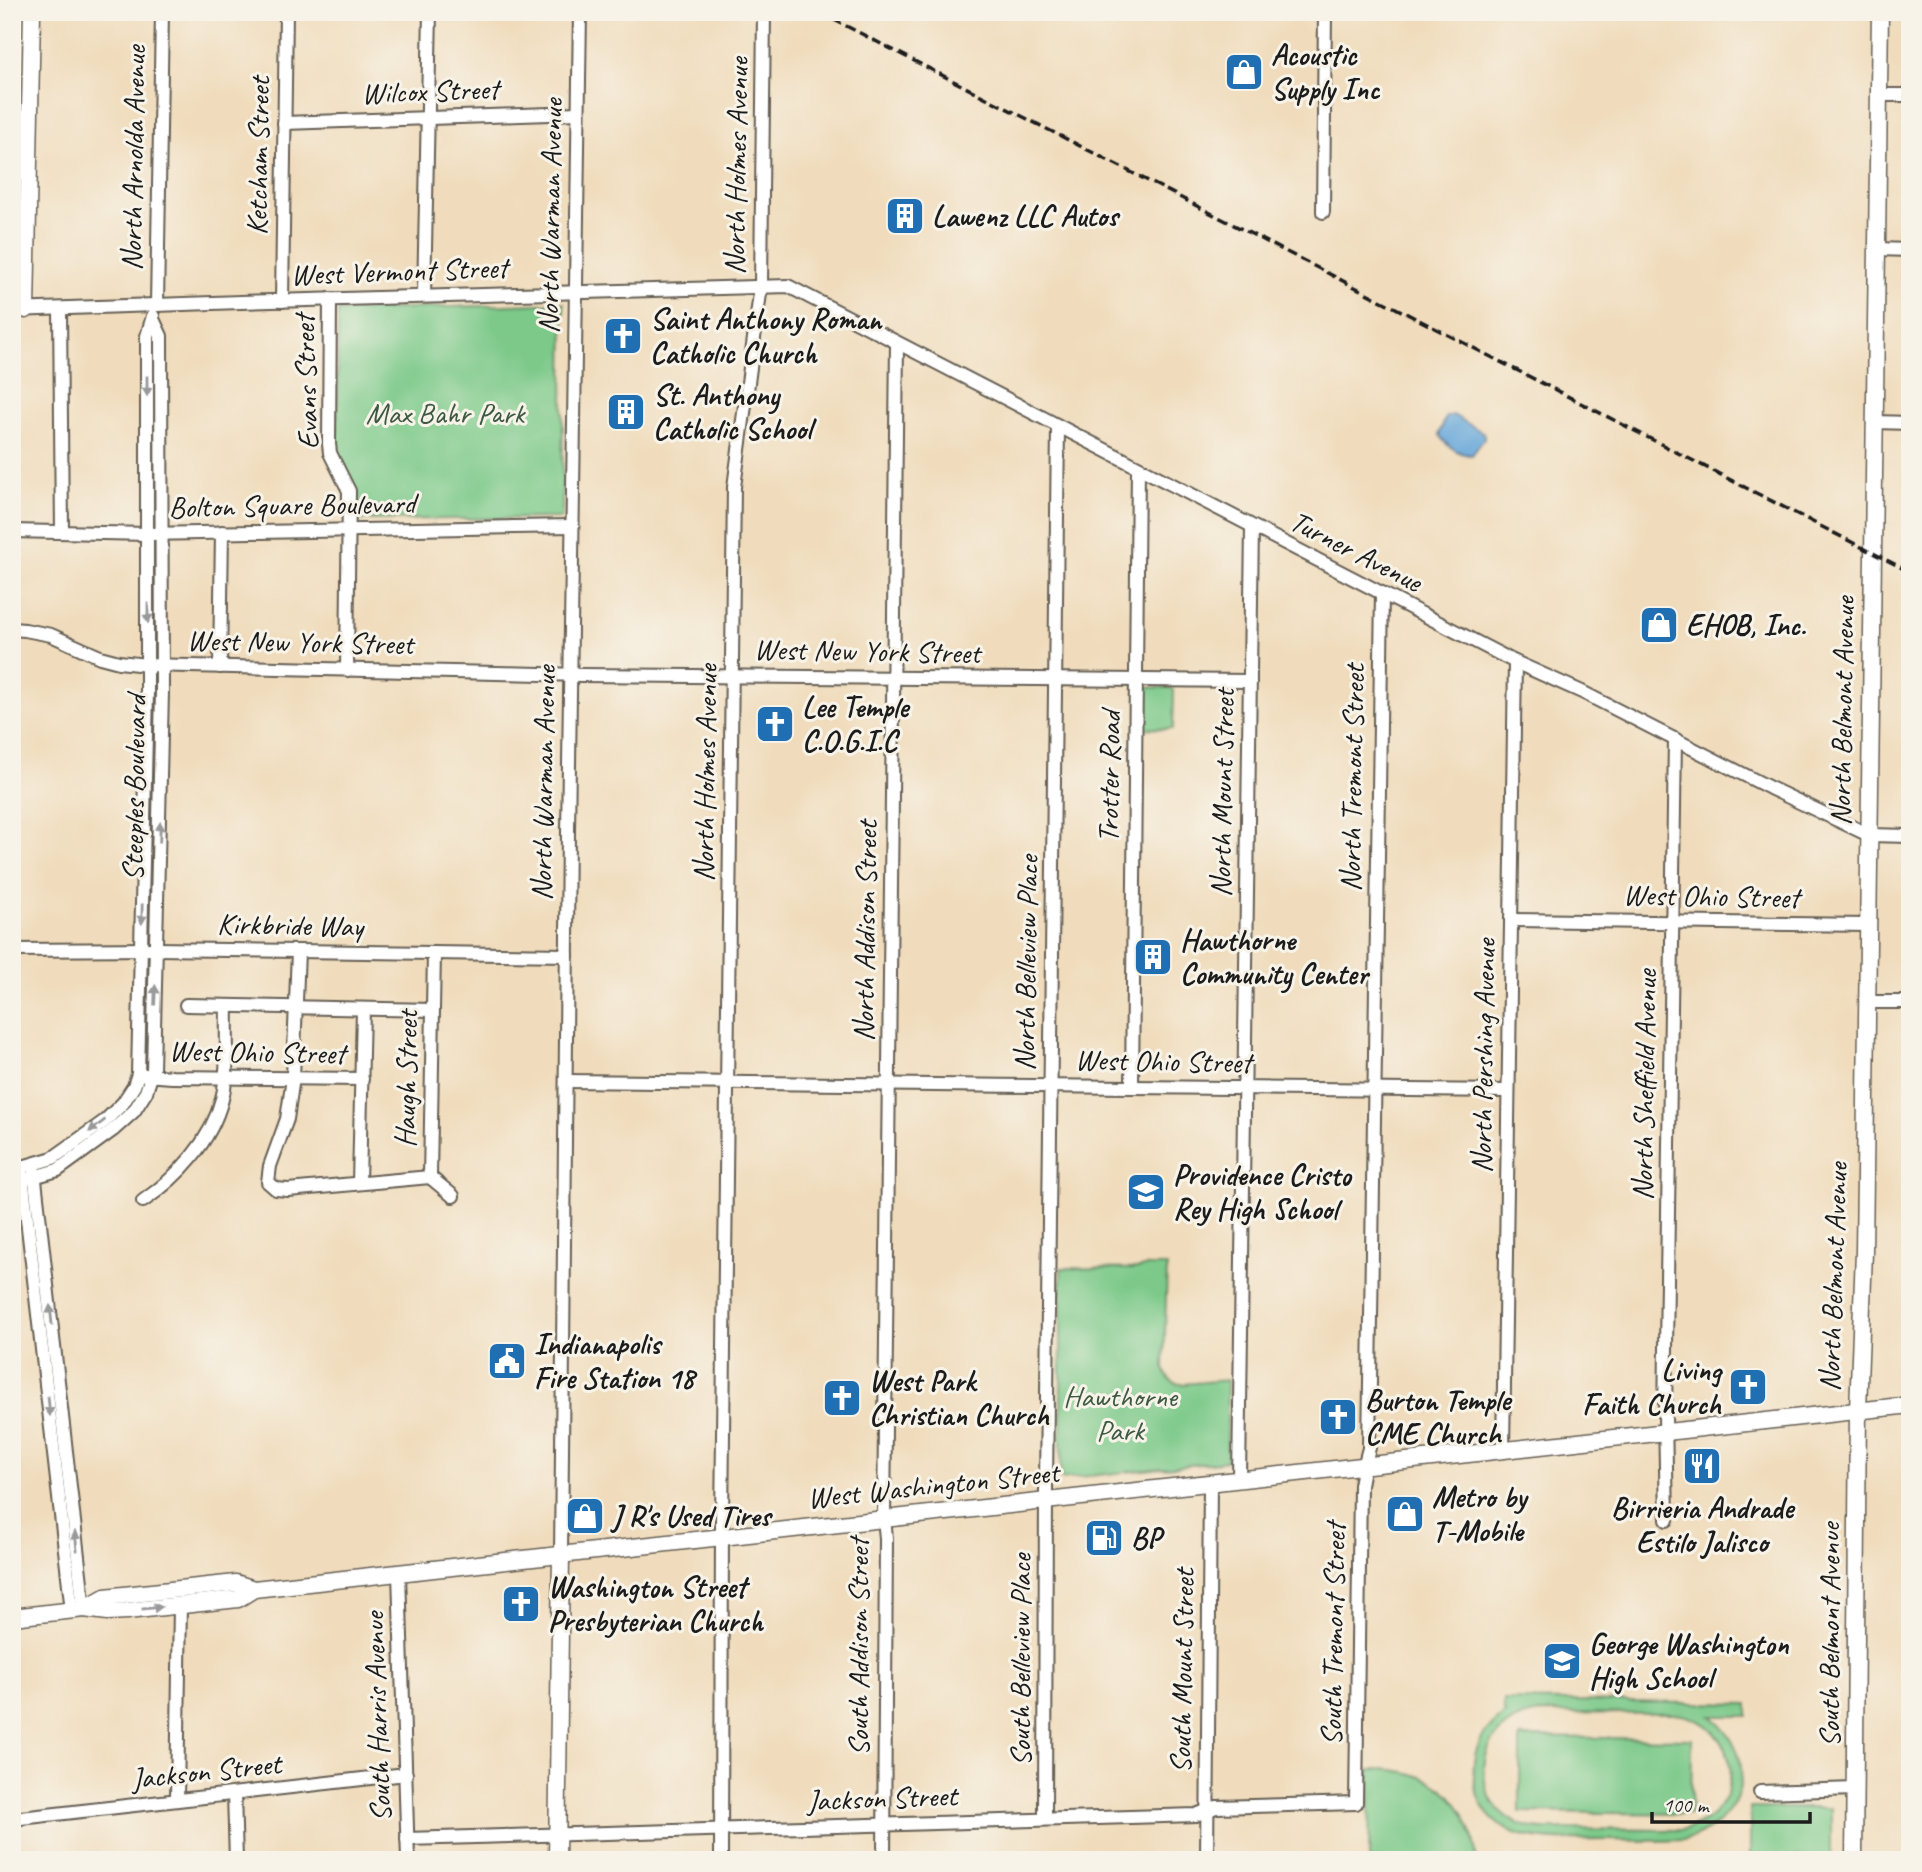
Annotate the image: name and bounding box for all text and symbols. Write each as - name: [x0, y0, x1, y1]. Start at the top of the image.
- place label: Acoustic Supply Inc: [1271, 36, 1381, 108]
- street label: North Arnolda Avenue: [112, 43, 154, 271]
- shop icon: Acoustic Supply Inc: [1223, 51, 1265, 93]
- street label: North Holmes Avenue: [715, 55, 757, 275]
- street label: Wilcox Street: [361, 69, 503, 112]
- street label: Ketcham Street: [238, 73, 278, 236]
- street label: North Warman Avenue: [529, 96, 571, 334]
- building icon: Lawenz LLC Autos: [884, 195, 926, 237]
- place label: Lawenz LLC Autos: [932, 197, 1121, 235]
- street label: West Vermont Street: [290, 248, 512, 294]
- place label: Saint Anthony Roman Catholic Church: [650, 300, 884, 372]
- street label: Evans Street: [285, 310, 327, 450]
- church icon: Saint Anthony Roman Catholic Church: [602, 315, 644, 357]
- one-way arrow: [141, 375, 153, 397]
- place label: St. Anthony Catholic School: [653, 376, 817, 448]
- building icon: St. Anthony Catholic School: [605, 391, 647, 433]
- park label: Max Bahr Park: [366, 394, 526, 432]
- street label: Bolton Square Boulevard: [168, 484, 420, 526]
- street label: Turner Avenue: [1284, 502, 1430, 601]
- street label: North Belmont Avenue: [1821, 594, 1863, 826]
- one-way arrow: [142, 602, 154, 624]
- shop icon: EHOB, Inc.: [1638, 604, 1680, 646]
- place label: EHOB, Inc.: [1686, 606, 1807, 644]
- street label: West New York Street: [187, 621, 416, 663]
- street label: West New York Street: [754, 630, 983, 672]
- street label: North Tremont Street: [1331, 661, 1373, 892]
- street label: North Holmes Avenue: [684, 662, 726, 882]
- street label: North Warman Avenue: [522, 663, 564, 901]
- street label: North Mount Street: [1201, 685, 1243, 897]
- place label: Lee Temple C.O.G.I.C: [802, 688, 911, 760]
- street label: Steeples Boulevard: [113, 690, 155, 881]
- church icon: Lee Temple C.O.G.I.C: [754, 703, 796, 745]
- street label: Trotter Road: [1089, 707, 1129, 843]
- street label: North Addison Street: [844, 817, 886, 1042]
- one-way arrow: [154, 821, 165, 843]
- street label: North Belleview Place: [1005, 853, 1047, 1071]
- street label: West Ohio Street: [1622, 875, 1804, 917]
- one-way arrow: [136, 903, 148, 925]
- street label: Kirkbride Way: [217, 905, 366, 945]
- place label: Hawthorne Community Center: [1180, 921, 1371, 994]
- building icon: Hawthorne Community Center: [1132, 936, 1174, 978]
- street label: North Pershing Avenue: [1462, 936, 1504, 1173]
- street label: North Sheffield Avenue: [1623, 967, 1665, 1201]
- one-way arrow: [149, 984, 161, 1006]
- street label: Haugh Street: [386, 1007, 426, 1148]
- street label: West Ohio Street: [168, 1031, 350, 1073]
- street label: West Ohio Street: [1074, 1040, 1256, 1082]
- one-way arrow: [88, 1119, 106, 1133]
- place label: Providence Cristo Rey High School: [1173, 1156, 1353, 1228]
- street label: North Belmont Avenue: [1810, 1160, 1856, 1392]
- school or university icon: Providence Cristo Rey High School: [1125, 1171, 1167, 1213]
- one-way arrow: [45, 1304, 56, 1326]
- place label: Indianapolis Fire Station 18: [534, 1325, 698, 1397]
- public building icon: Indianapolis Fire Station 18: [486, 1340, 528, 1382]
- place label: Living Faith Church: [1582, 1351, 1723, 1423]
- place label: West Park Christian Church: [869, 1362, 1050, 1434]
- church icon: Living Faith Church: [1727, 1366, 1769, 1408]
- church icon: West Park Christian Church: [821, 1377, 863, 1419]
- park label: Hawthorne Park: [1063, 1377, 1179, 1449]
- place label: Burton Temple CME Church: [1365, 1381, 1513, 1453]
- one-way arrow: [43, 1395, 54, 1417]
- church icon: Burton Temple CME Church: [1317, 1396, 1359, 1438]
- restaurant icon: Birrieria Andrade Estilo Jalisco: [1681, 1445, 1723, 1487]
- street label: West Washington Street: [805, 1453, 1064, 1517]
- place label: Metro by T-Mobile: [1432, 1478, 1529, 1550]
- place label: Birrieria Andrade Estilo Jalisco: [1611, 1489, 1796, 1561]
- shop icon: Metro by T-Mobile: [1384, 1493, 1426, 1535]
- shop icon: J R's Used Tires: [564, 1495, 606, 1537]
- place label: J R's Used Tires: [610, 1497, 774, 1535]
- fuel station icon: BP: [1083, 1517, 1125, 1559]
- street label: South Tremont Street: [1312, 1518, 1354, 1746]
- place label: BP: [1131, 1519, 1165, 1557]
- street label: South Belmont Avenue: [1810, 1520, 1848, 1747]
- one-way arrow: [71, 1530, 82, 1552]
- street label: South Addison Street: [839, 1534, 877, 1756]
- street label: South Belleview Place: [1001, 1551, 1039, 1766]
- street label: South Mount Street: [1161, 1565, 1203, 1774]
- place label: Washington Street Presbyterian Church: [548, 1568, 764, 1640]
- church icon: Washington Street Presbyterian Church: [500, 1583, 542, 1625]
- one-way arrow: [141, 1602, 163, 1613]
- street label: South Harris Avenue: [354, 1609, 400, 1823]
- place label: George Washington High School: [1589, 1625, 1790, 1697]
- school or university icon: George Washington High School: [1541, 1640, 1583, 1682]
- street label: Jackson Street: [127, 1744, 286, 1798]
- street label: Jackson Street: [804, 1776, 961, 1820]
- scale bar: [1652, 1781, 1810, 1825]
- text: 100 m: [1663, 1792, 1710, 1818]

